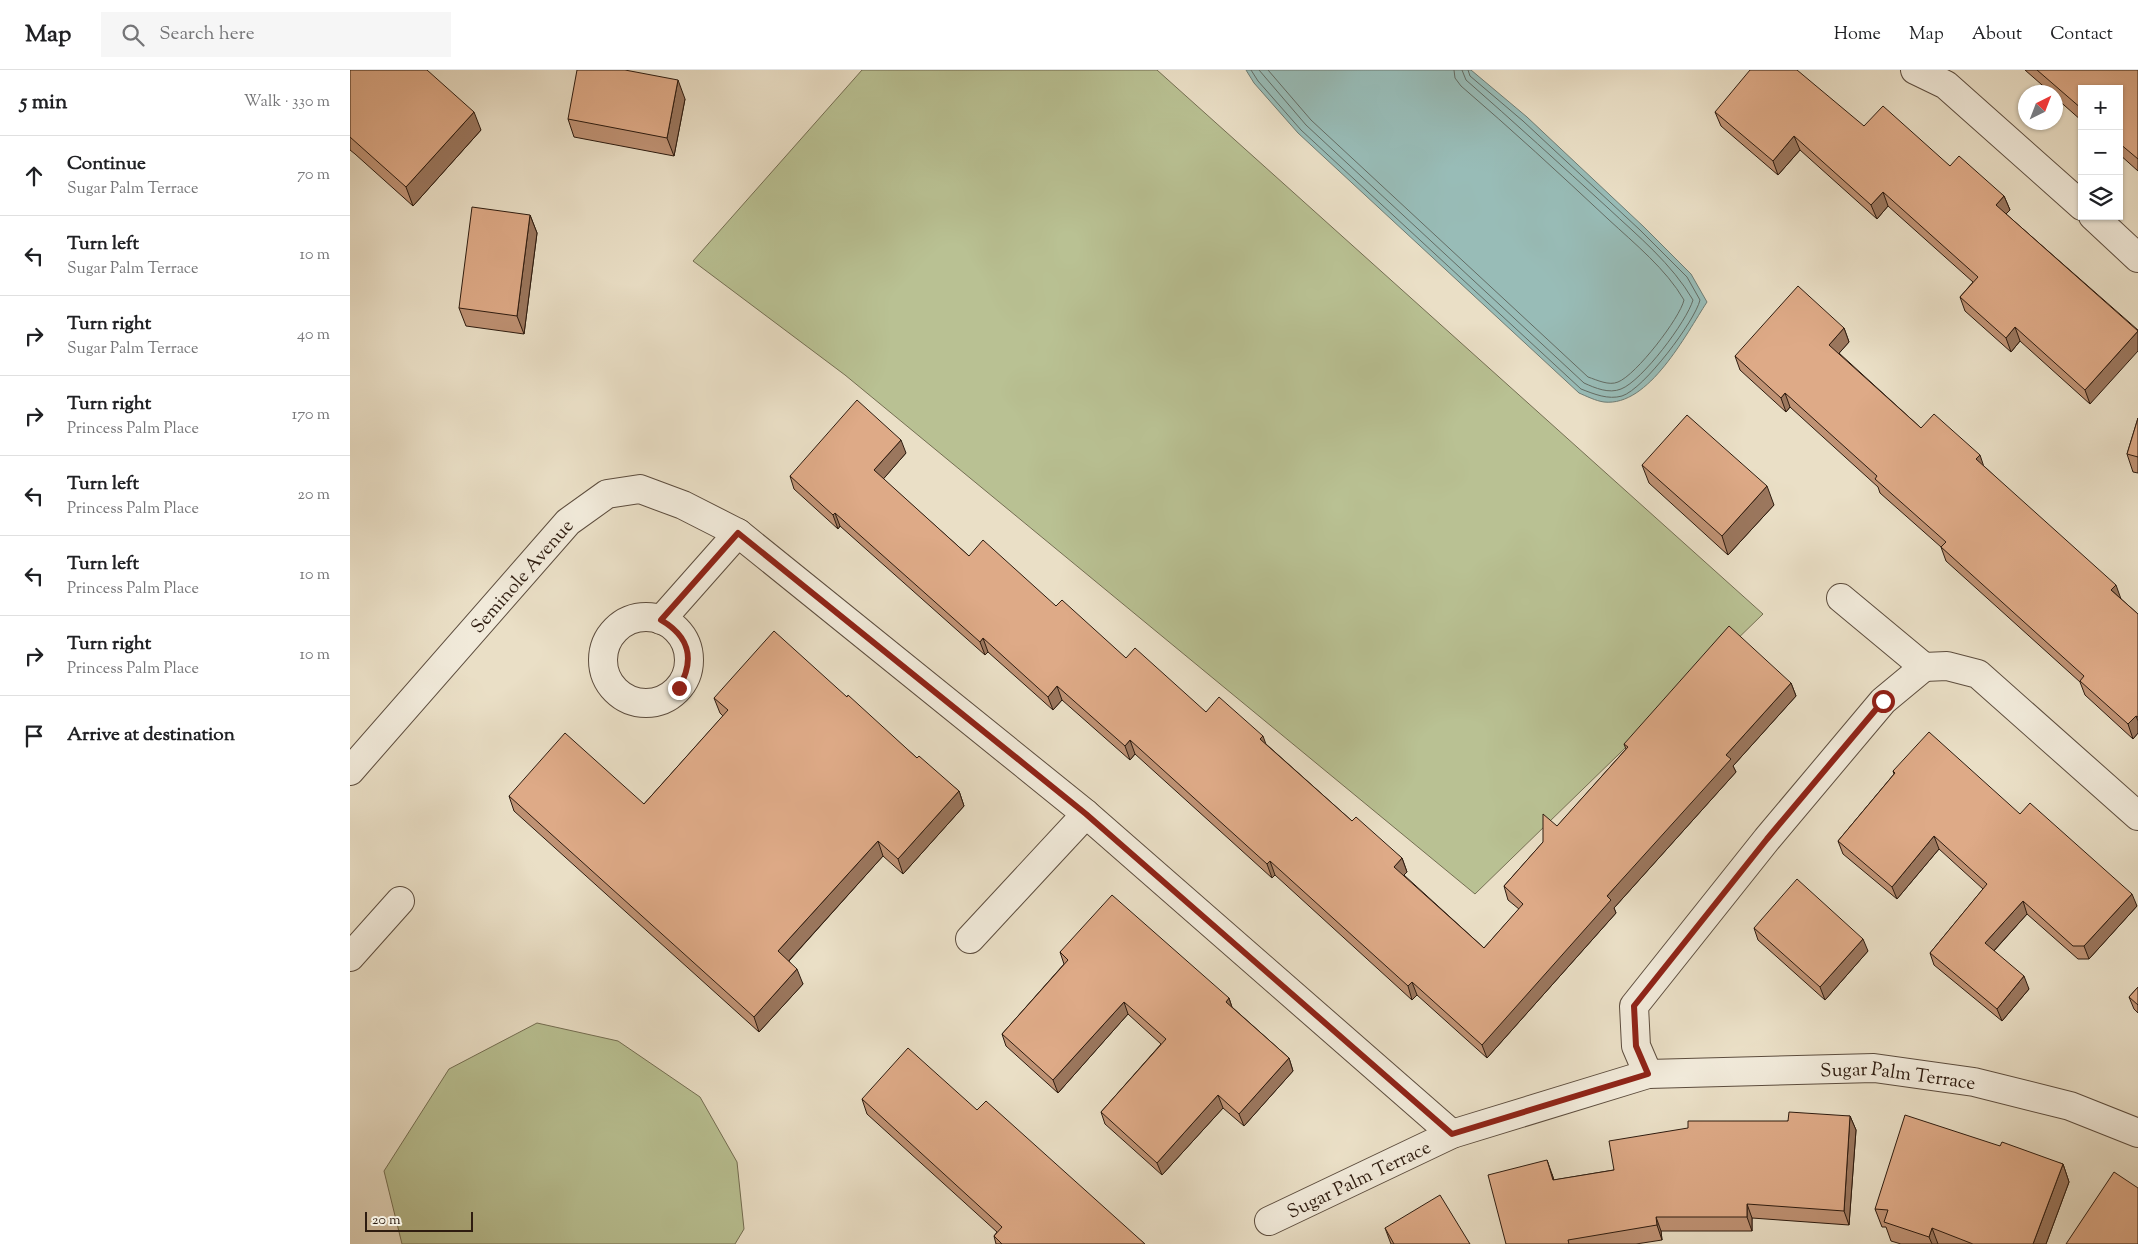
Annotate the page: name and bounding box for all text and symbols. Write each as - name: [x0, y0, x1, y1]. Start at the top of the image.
- search box: [101, 12, 451, 57]
- text: Map: [25, 18, 71, 52]
- icon: search: [119, 21, 147, 49]
- text: Search here: [159, 21, 255, 48]
- text: Home: [1834, 22, 1881, 48]
- text: Map: [1909, 22, 1944, 48]
- text: About: [1972, 22, 2022, 48]
- text: Contact: [2050, 22, 2113, 48]
- north arrow: [2018, 85, 2063, 130]
- map controls: [2078, 85, 2123, 220]
- button: +: [2078, 85, 2123, 130]
- text: 5 min: [20, 88, 67, 118]
- text: Walk · 330 m: [244, 91, 330, 114]
- button: −: [2078, 130, 2123, 175]
- text: Continue: [67, 151, 146, 178]
- icon: ahead: [20, 162, 48, 190]
- text: 70 m: [297, 164, 330, 187]
- button: layers: [2078, 175, 2123, 220]
- text: Sugar Palm Terrace: [67, 178, 199, 201]
- text: Turn left: [67, 231, 139, 258]
- icon: left: [20, 242, 48, 270]
- text: 10 m: [300, 244, 330, 267]
- text: Sugar Palm Terrace: [67, 258, 199, 281]
- text: Turn right: [67, 311, 151, 338]
- icon: right: [20, 322, 48, 350]
- text: 40 m: [297, 324, 330, 347]
- text: Sugar Palm Terrace: [67, 338, 199, 361]
- text: Turn right: [67, 391, 151, 418]
- icon: right: [20, 402, 48, 430]
- text: 170 m: [292, 404, 330, 427]
- text: Princess Palm Place: [67, 418, 199, 441]
- text: Turn left: [67, 471, 139, 498]
- icon: left: [20, 482, 48, 510]
- text: 20 m: [297, 484, 330, 507]
- text: Princess Palm Place: [67, 498, 199, 521]
- street label: Seminole Avenue: [465, 514, 581, 640]
- text: Turn left: [67, 551, 139, 578]
- icon: left: [20, 562, 48, 590]
- text: 10 m: [300, 564, 330, 587]
- text: Princess Palm Place: [67, 578, 199, 601]
- text: Turn right: [67, 631, 151, 658]
- icon: right: [20, 642, 48, 670]
- text: 10 m: [300, 644, 330, 667]
- text: Princess Palm Place: [67, 658, 199, 681]
- route end: [668, 677, 691, 700]
- route start: [1872, 690, 1895, 713]
- icon: arrive: [20, 722, 48, 750]
- text: Arrive at destination: [67, 722, 235, 749]
- street label: Sugar Palm Terrace: [1820, 1057, 1977, 1098]
- street label: Sugar Palm Terrace: [1283, 1135, 1436, 1227]
- scale bar: [365, 1209, 472, 1232]
- text: 20 m: [372, 1211, 401, 1231]

